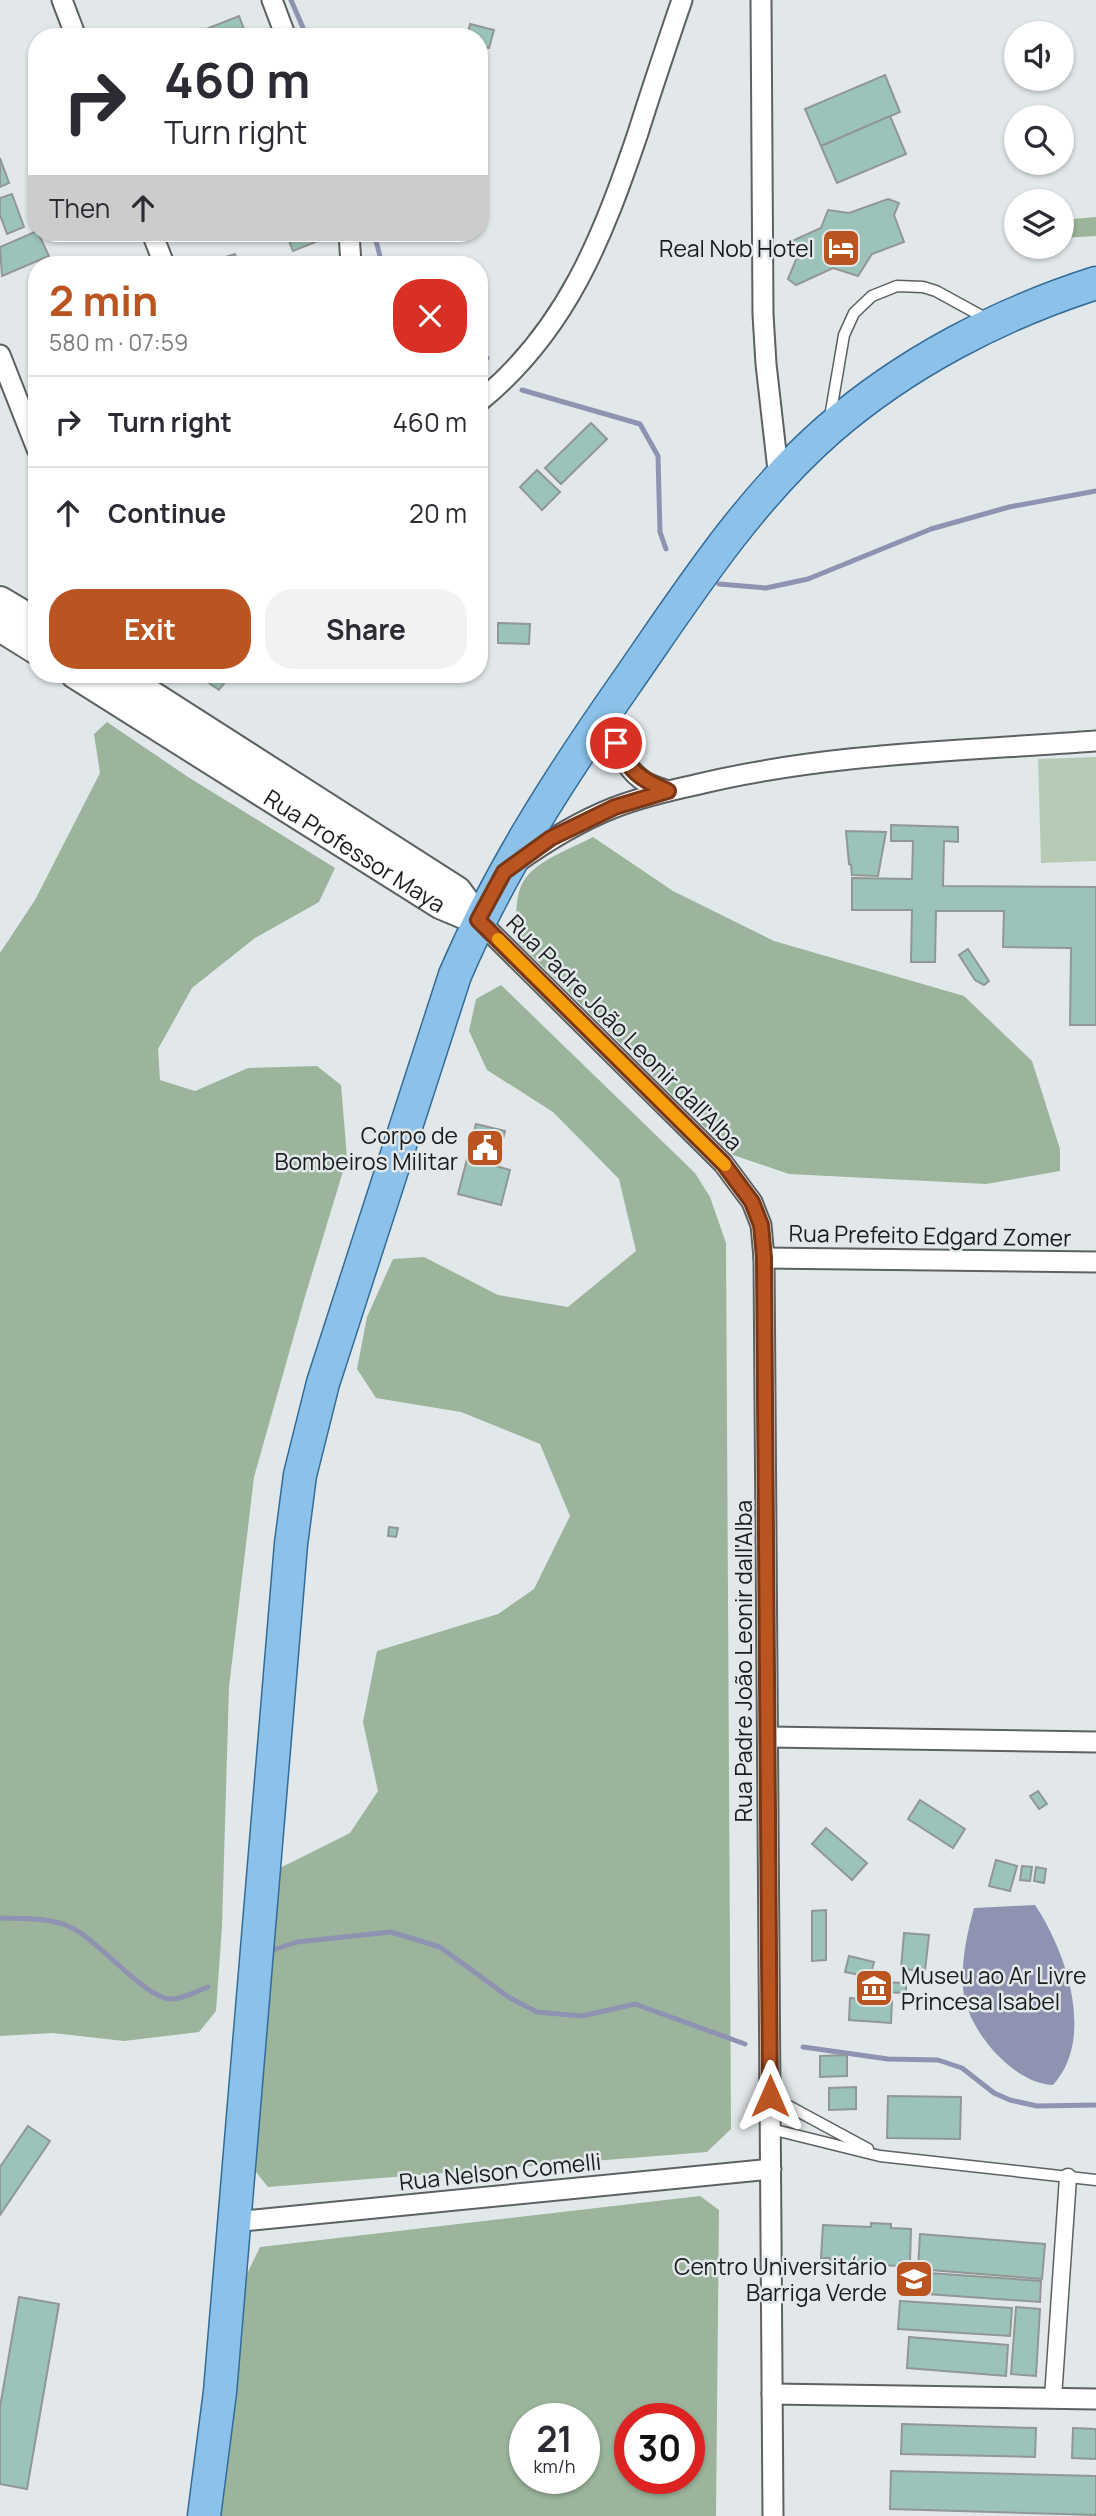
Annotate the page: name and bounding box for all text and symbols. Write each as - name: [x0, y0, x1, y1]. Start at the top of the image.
- map controls: [1004, 21, 1074, 259]
- button: sound: [1004, 21, 1074, 91]
- text: 460 m: [164, 46, 310, 113]
- icon: right: [49, 56, 140, 147]
- button: search: [1004, 105, 1074, 175]
- text: Turn right: [164, 110, 307, 154]
- icon: ahead: [124, 189, 162, 227]
- button: layers: [1004, 189, 1074, 259]
- text: Then: [49, 190, 110, 226]
- hotel icon: Real Nob Hotel: [820, 227, 862, 269]
- place label: Real Nob Hotel: [659, 232, 814, 264]
- text: 2 min: [49, 271, 158, 329]
- button: close: [393, 279, 467, 353]
- text: 580 m · 07:59: [49, 326, 188, 358]
- icon: right: [49, 403, 87, 441]
- text: Turn right: [108, 404, 232, 440]
- text: 460 m: [392, 404, 467, 440]
- icon: ahead: [49, 494, 87, 532]
- text: Continue: [108, 495, 226, 531]
- text: 20 m: [409, 495, 467, 531]
- button: Exit: [49, 589, 251, 669]
- button: Share: [265, 589, 467, 669]
- pin: [586, 713, 646, 773]
- icon: arrive: [597, 724, 635, 762]
- street label: Rua Professor Maya: [258, 781, 452, 920]
- street label: Rua Padre João Leonir dall'Alba: [500, 907, 750, 1157]
- place label: Corpo de Bombeiros Militar: [274, 1119, 458, 1177]
- public building icon: Corpo de Bombeiros Militar: [464, 1127, 506, 1169]
- street label: Rua Prefeito Edgard Zomer: [788, 1217, 1072, 1253]
- street label: Rua Padre João Leonir dall'Alba: [727, 1500, 759, 1822]
- place label: Museu ao Ar Livre Princesa Isabel: [901, 1959, 1087, 2017]
- museum icon: Museu ao Ar Livre Princesa Isabel: [853, 1967, 895, 2009]
- position arrow: [733, 2059, 807, 2133]
- street label: Rua Nelson Comelli: [397, 2144, 603, 2198]
- place label: Centro Universitário Barriga Verde: [674, 2250, 887, 2308]
- school or university icon: Centro Universitário Barriga Verde: [893, 2258, 935, 2300]
- speed limit sign: 30: [614, 2403, 705, 2494]
- text: 21: [536, 2415, 573, 2463]
- text: km/h: [534, 2454, 575, 2478]

